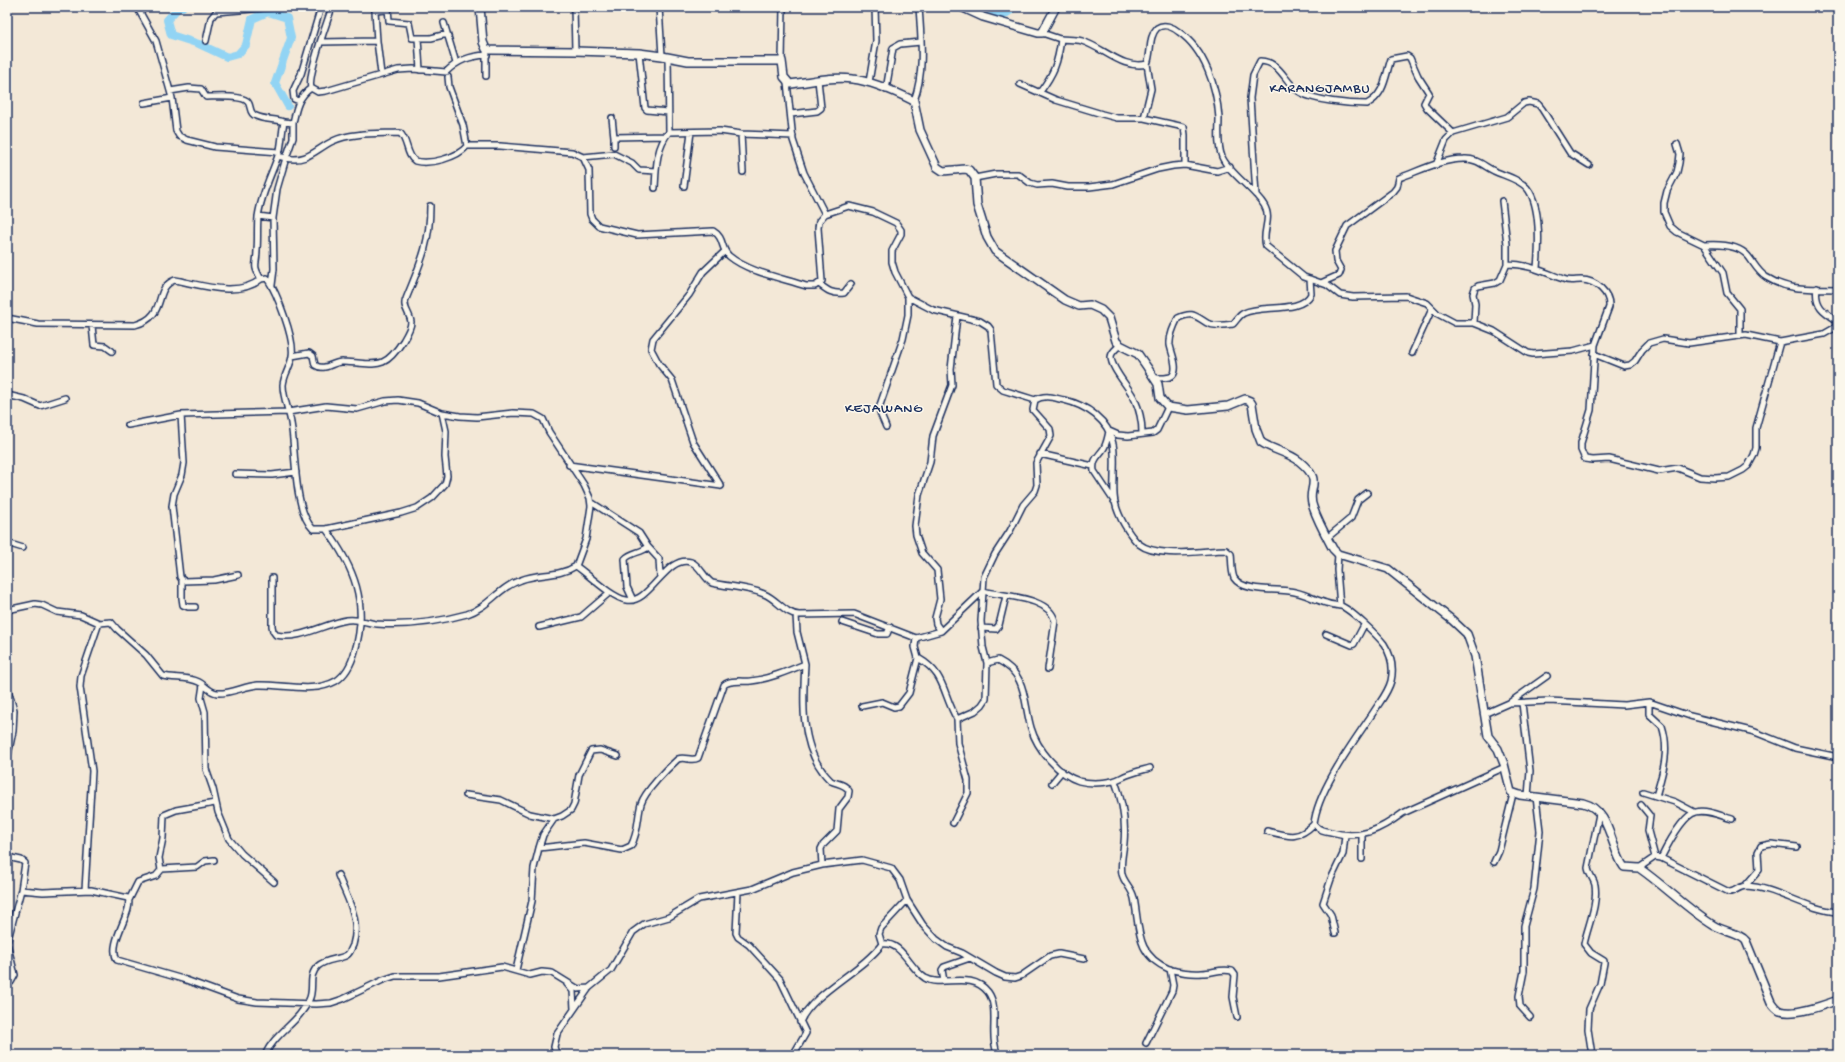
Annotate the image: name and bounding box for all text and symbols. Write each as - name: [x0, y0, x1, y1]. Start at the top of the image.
- district label: KARANGJAMBU: [1269, 81, 1371, 98]
- district label: KEJAWANG: [845, 401, 923, 418]

